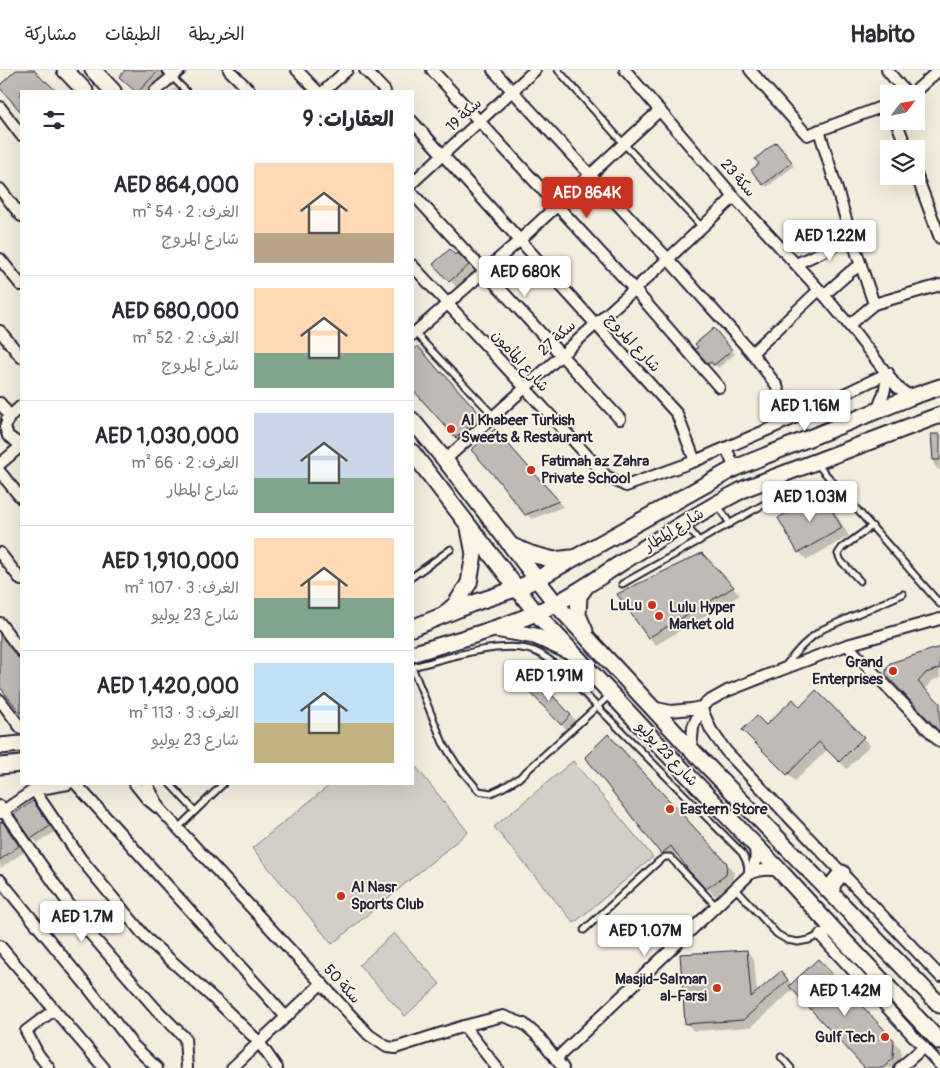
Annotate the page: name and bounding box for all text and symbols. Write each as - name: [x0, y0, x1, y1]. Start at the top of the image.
- text: Habito: [850, 20, 915, 49]
- text: مشاركة: [25, 23, 77, 46]
- text: الطبقات: [105, 23, 161, 46]
- text: الخريطة: [189, 23, 245, 46]
- north arrow: [880, 85, 925, 130]
- map controls: [880, 85, 925, 185]
- street label: سكة 19: [442, 94, 486, 136]
- icon: filters: [40, 106, 68, 134]
- text: العقارات: 9: [303, 106, 394, 133]
- button: layers: [880, 140, 925, 185]
- street label: 23 سكة: [716, 155, 760, 201]
- text: AED 864,000: [113, 172, 239, 199]
- pin: AED 864K: [535, 176, 639, 219]
- icon: home: [294, 183, 354, 243]
- text: AED 864K: [553, 183, 621, 203]
- text: الغرف: 2 · 54 m²: [132, 202, 239, 222]
- pin: AED 1.22M: [773, 220, 887, 262]
- text: AED 1.22M: [794, 226, 866, 246]
- text: شارع المروج: [162, 229, 239, 249]
- pin: AED 680K: [473, 256, 577, 298]
- text: AED 680K: [490, 262, 560, 282]
- text: AED 680,000: [111, 298, 239, 325]
- icon: home: [294, 308, 354, 368]
- street label: شارع المروج: [602, 310, 664, 376]
- street label: سكة 27: [534, 316, 580, 360]
- street label: شارع المأمون: [487, 326, 553, 396]
- text: الغرف: 2 · 52 m²: [132, 328, 239, 348]
- text: شارع المروج: [162, 355, 239, 375]
- pin: AED 1.16M: [748, 390, 862, 432]
- text: AED 1.16M: [770, 396, 840, 416]
- place label: Al Khabeer Turkish Sweets & Restaurant: [461, 411, 594, 447]
- text: AED 1,030,000: [94, 423, 239, 450]
- marker: Al Khabeer Turkish Sweets & Restaurant: [445, 423, 457, 435]
- icon: home: [294, 433, 354, 493]
- place label: Fatimah az Zahra Private School: [541, 452, 649, 488]
- text: الغرف: 2 · 66 m²: [131, 453, 239, 473]
- marker: Fatimah az Zahra Private School: [525, 464, 537, 476]
- text: شارع المطار: [167, 480, 239, 500]
- pin: AED 1.03M: [753, 480, 867, 523]
- text: AED 1.03M: [773, 487, 847, 507]
- street label: شارع المطار: [640, 504, 708, 556]
- text: AED 1,910,000: [101, 548, 239, 575]
- icon: home: [294, 558, 354, 618]
- text: الغرف: 3 · 107 m²: [124, 578, 239, 598]
- place label: LuLu: [610, 596, 642, 615]
- place label: Lulu Hyper Market old: [669, 598, 736, 634]
- marker: LuLu: [646, 599, 658, 611]
- text: شارع 23 يوليو: [152, 605, 239, 625]
- marker: Lulu Hyper Market old: [653, 610, 665, 622]
- place label: Grand Enterprises: [812, 653, 883, 689]
- pin: AED 1.91M: [492, 660, 606, 702]
- marker: Grand Enterprises: [887, 665, 899, 677]
- text: AED 1.91M: [515, 666, 583, 686]
- text: AED 1,420,000: [97, 673, 239, 700]
- icon: home: [294, 683, 354, 743]
- text: الغرف: 3 · 113 m²: [129, 703, 239, 723]
- street label: شارع 23 يوليو: [631, 717, 702, 790]
- text: شارع 23 يوليو: [152, 730, 239, 750]
- place label: Eastern Store: [680, 800, 768, 819]
- marker: Eastern Store: [664, 803, 676, 815]
- place label: Al Nasr Sports Club: [351, 878, 424, 914]
- marker: Al Nasr Sports Club: [335, 890, 347, 902]
- pin: AED 1.7M: [30, 900, 134, 943]
- text: AED 1.7M: [51, 907, 113, 927]
- pin: AED 1.07M: [588, 914, 702, 957]
- text: AED 1.07M: [609, 921, 681, 941]
- street label: سكة 50: [319, 960, 365, 1008]
- place label: Masjid-Salman al-Farsi: [615, 970, 708, 1006]
- pin: AED 1.42M: [788, 974, 902, 1017]
- text: AED 1.42M: [809, 981, 881, 1001]
- marker: Masjid-Salman al-Farsi: [711, 982, 723, 994]
- place label: Gulf Tech: [815, 1028, 875, 1047]
- marker: Gulf Tech: [879, 1031, 891, 1043]

